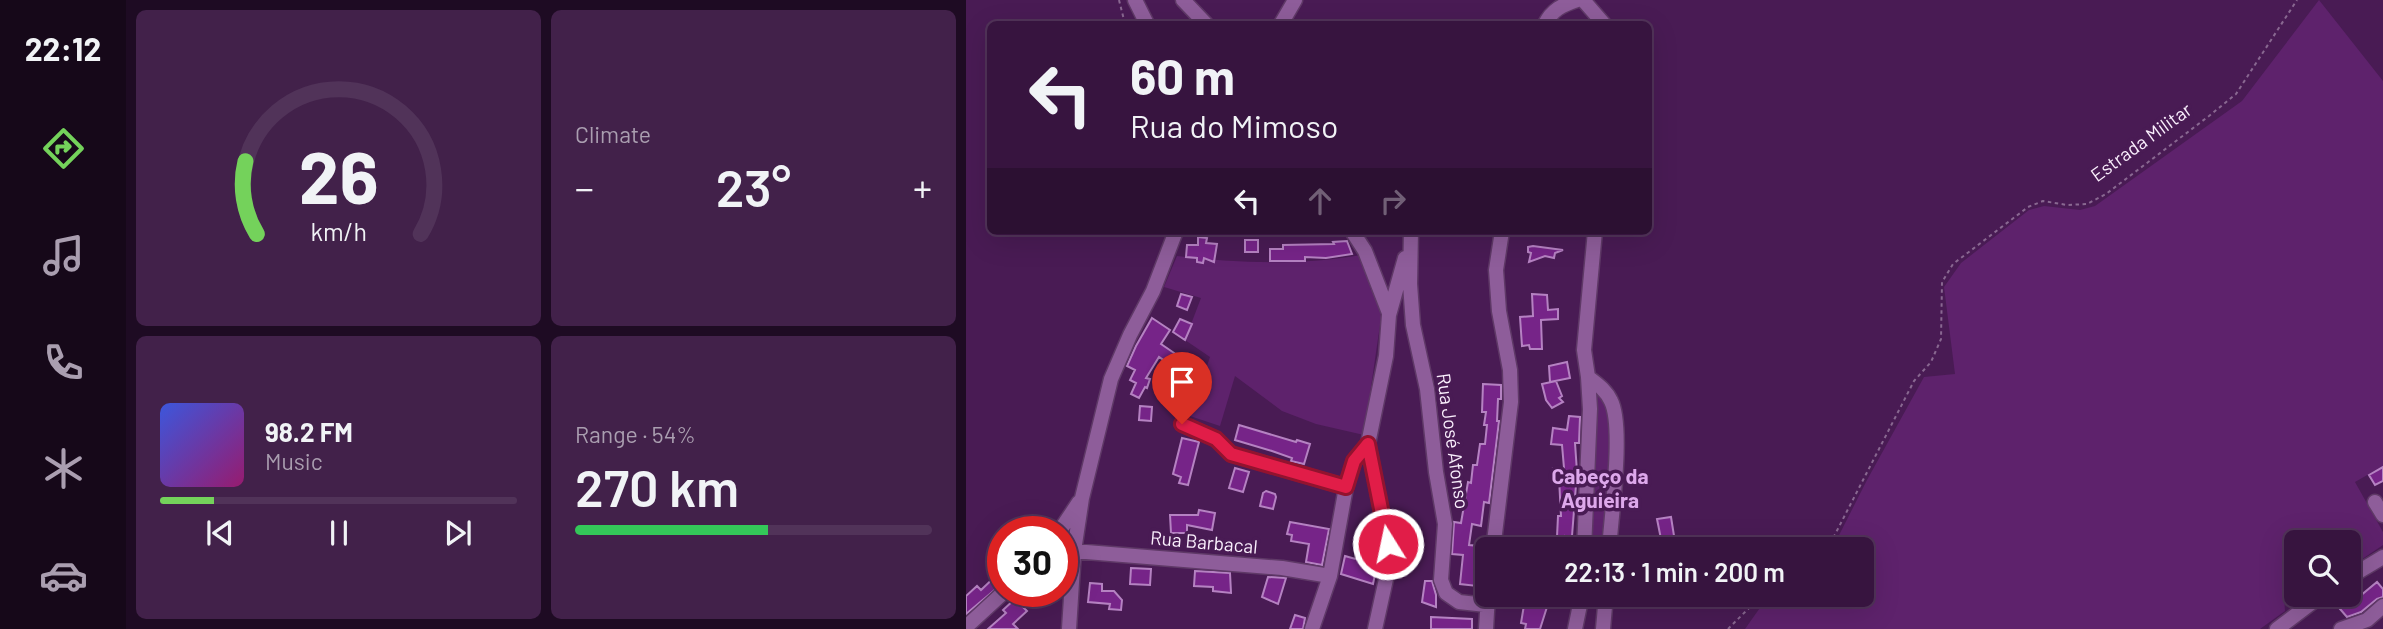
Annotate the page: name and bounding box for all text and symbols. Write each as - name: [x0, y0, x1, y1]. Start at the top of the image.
- text: 22:12: [25, 29, 101, 67]
- text: 60 m: [1130, 46, 1235, 105]
- icon: left: [1015, 49, 1106, 140]
- street label: Estrada Militar: [2086, 97, 2196, 186]
- text: Rua do Mimoso: [1130, 106, 1338, 144]
- text: Climate: [575, 120, 651, 148]
- icon: directions: [39, 124, 88, 173]
- text: 26: [299, 131, 378, 219]
- text: 23°: [716, 155, 791, 217]
- text: −: [575, 164, 594, 210]
- text: +: [913, 164, 932, 210]
- icon: left: [1228, 182, 1266, 220]
- icon: ahead: [1301, 182, 1339, 220]
- icon: right: [1374, 182, 1412, 220]
- text: km/h: [310, 216, 367, 246]
- icon: music: [39, 231, 88, 280]
- icon: phone: [39, 338, 88, 387]
- pin: [1152, 352, 1212, 424]
- icon: arrive: [1163, 363, 1201, 401]
- street label: Rua José Afonso: [1433, 372, 1474, 510]
- text: 98.2 FM: [265, 416, 353, 447]
- text: Range · 54%: [575, 420, 696, 448]
- icon: climate: [39, 444, 88, 493]
- text: Music: [265, 447, 323, 475]
- text: 270 km: [575, 455, 739, 517]
- district label: Cabeço da Aguieira: [1551, 463, 1649, 512]
- position arrow: [1351, 507, 1425, 581]
- icon: previous: [201, 514, 239, 552]
- icon: pause: [320, 514, 358, 552]
- icon: next: [439, 514, 477, 552]
- speed limit sign: 30: [987, 516, 1078, 607]
- street label: Rua Barbacal: [1149, 525, 1259, 558]
- map controls: [2284, 530, 2361, 607]
- button: search: [2284, 530, 2361, 607]
- icon: car: [39, 551, 88, 600]
- text: 22:13 · 1 min · 200 m: [1564, 556, 1785, 587]

